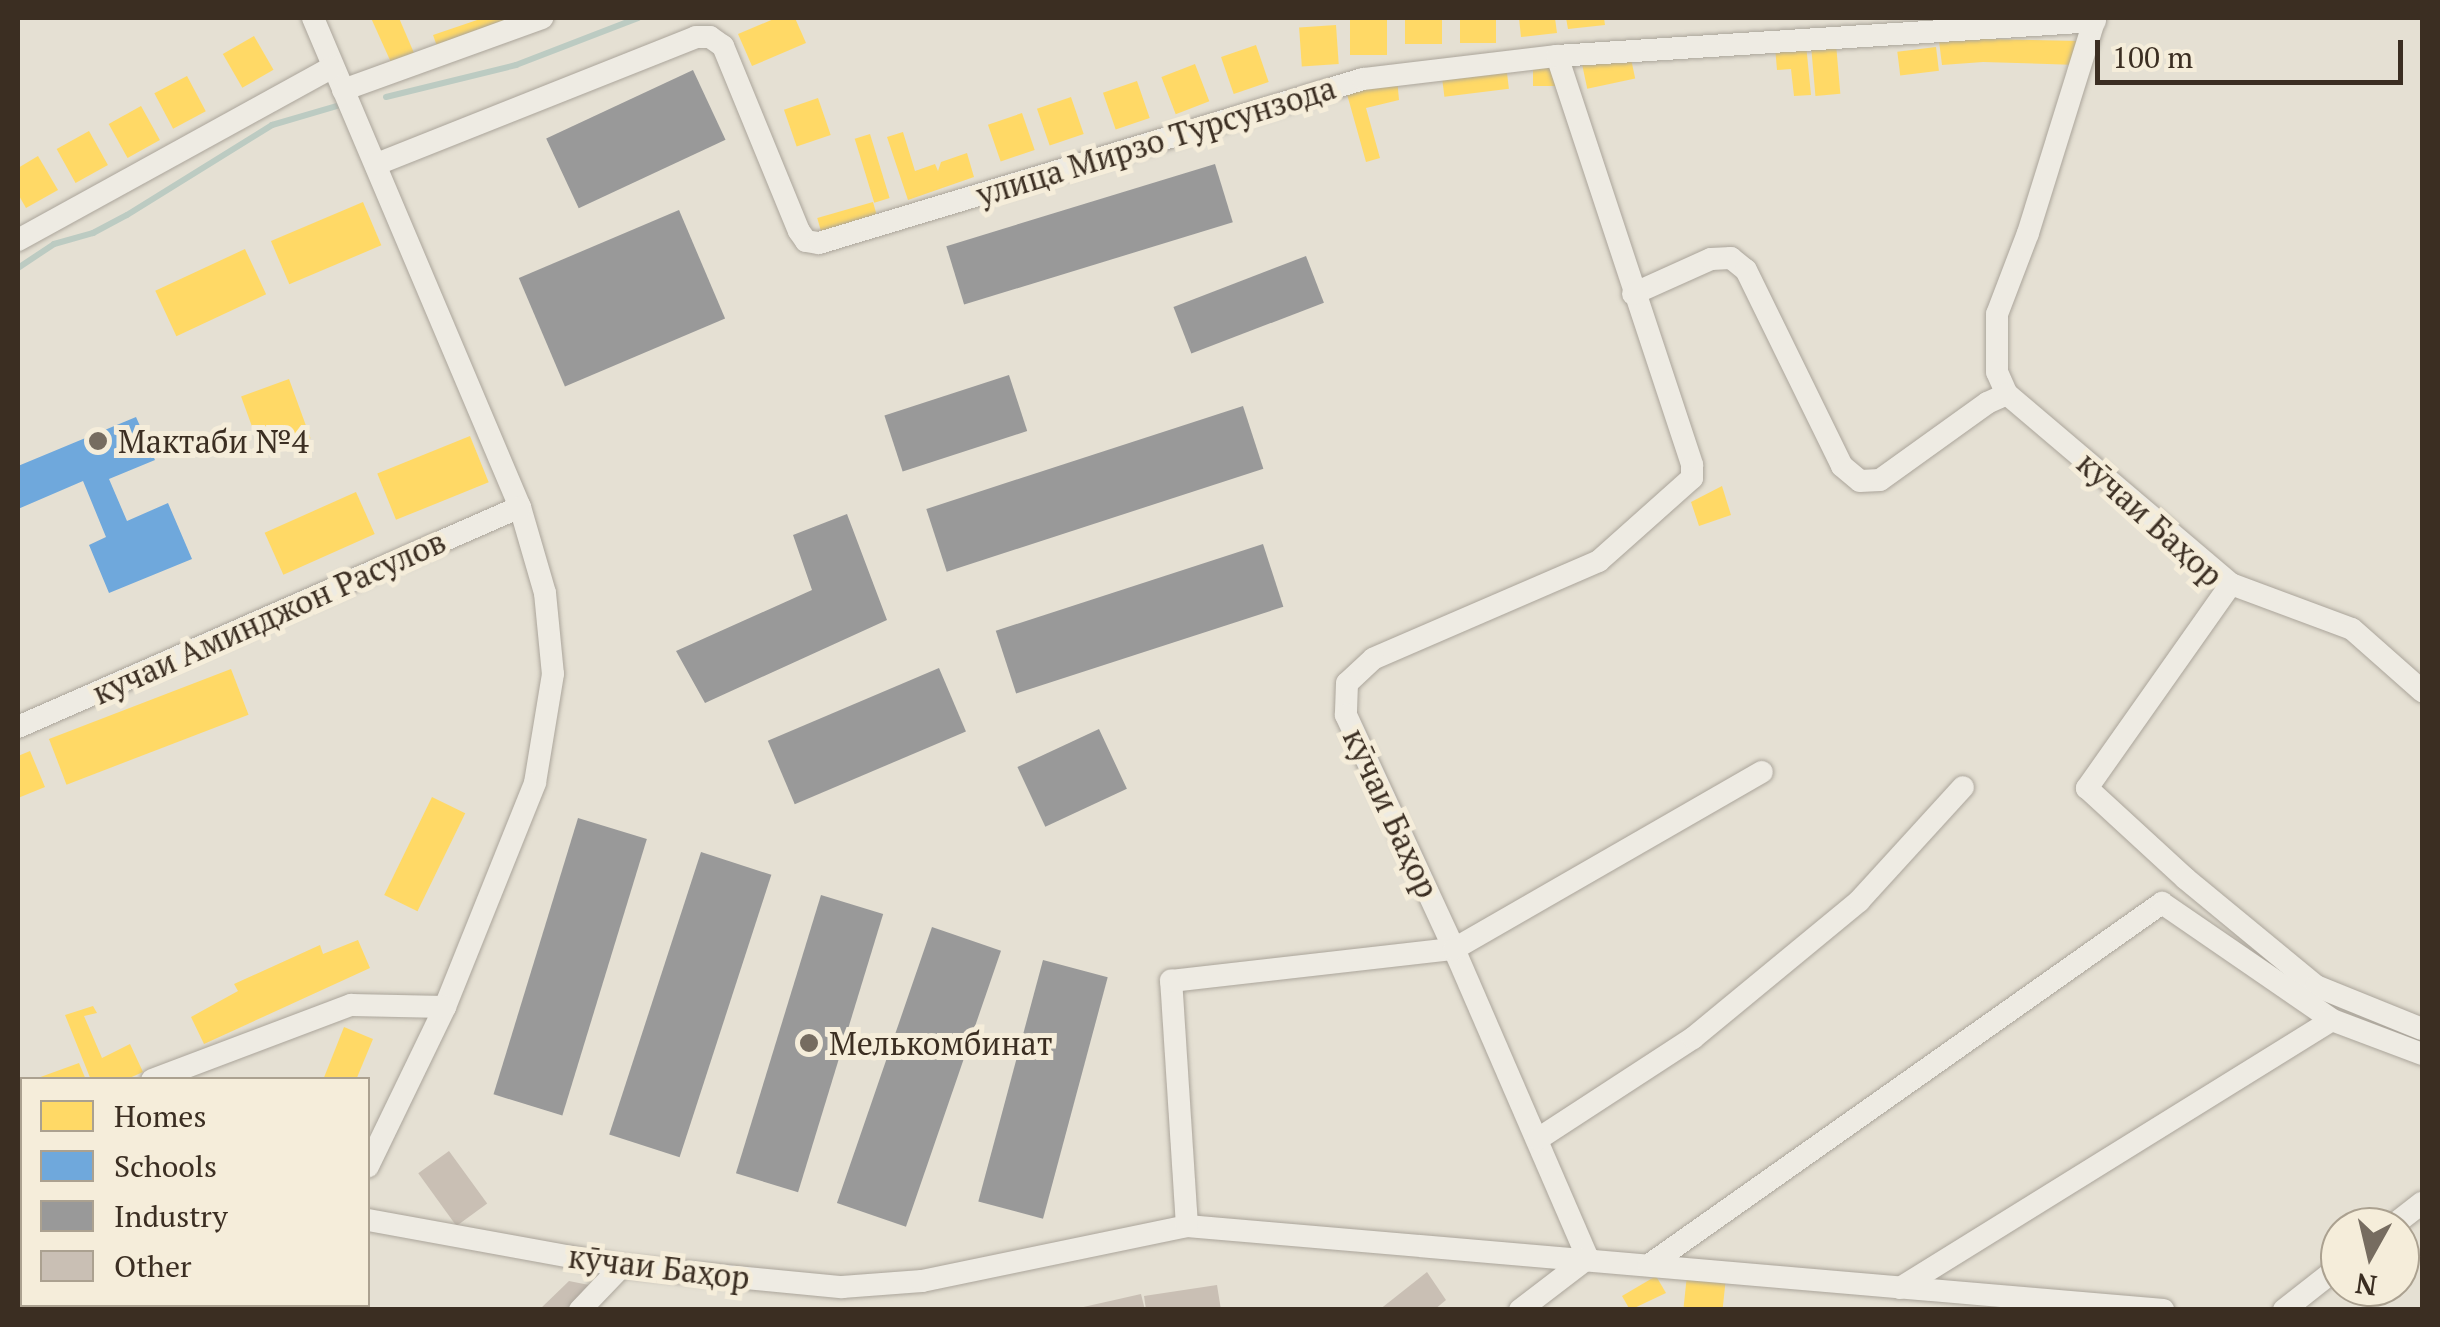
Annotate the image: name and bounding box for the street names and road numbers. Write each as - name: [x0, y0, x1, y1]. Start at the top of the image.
- street label: улица Мирзо Турсунзода: [972, 68, 1340, 214]
- street label: кӯчаи Баҳор: [2069, 444, 2231, 594]
- street label: кучаи Аминджон Расулов: [86, 522, 452, 712]
- street label: кӯчаи Баҳор: [1335, 722, 1447, 904]
- street label: кӯчаи Баҳор: [566, 1237, 752, 1297]

